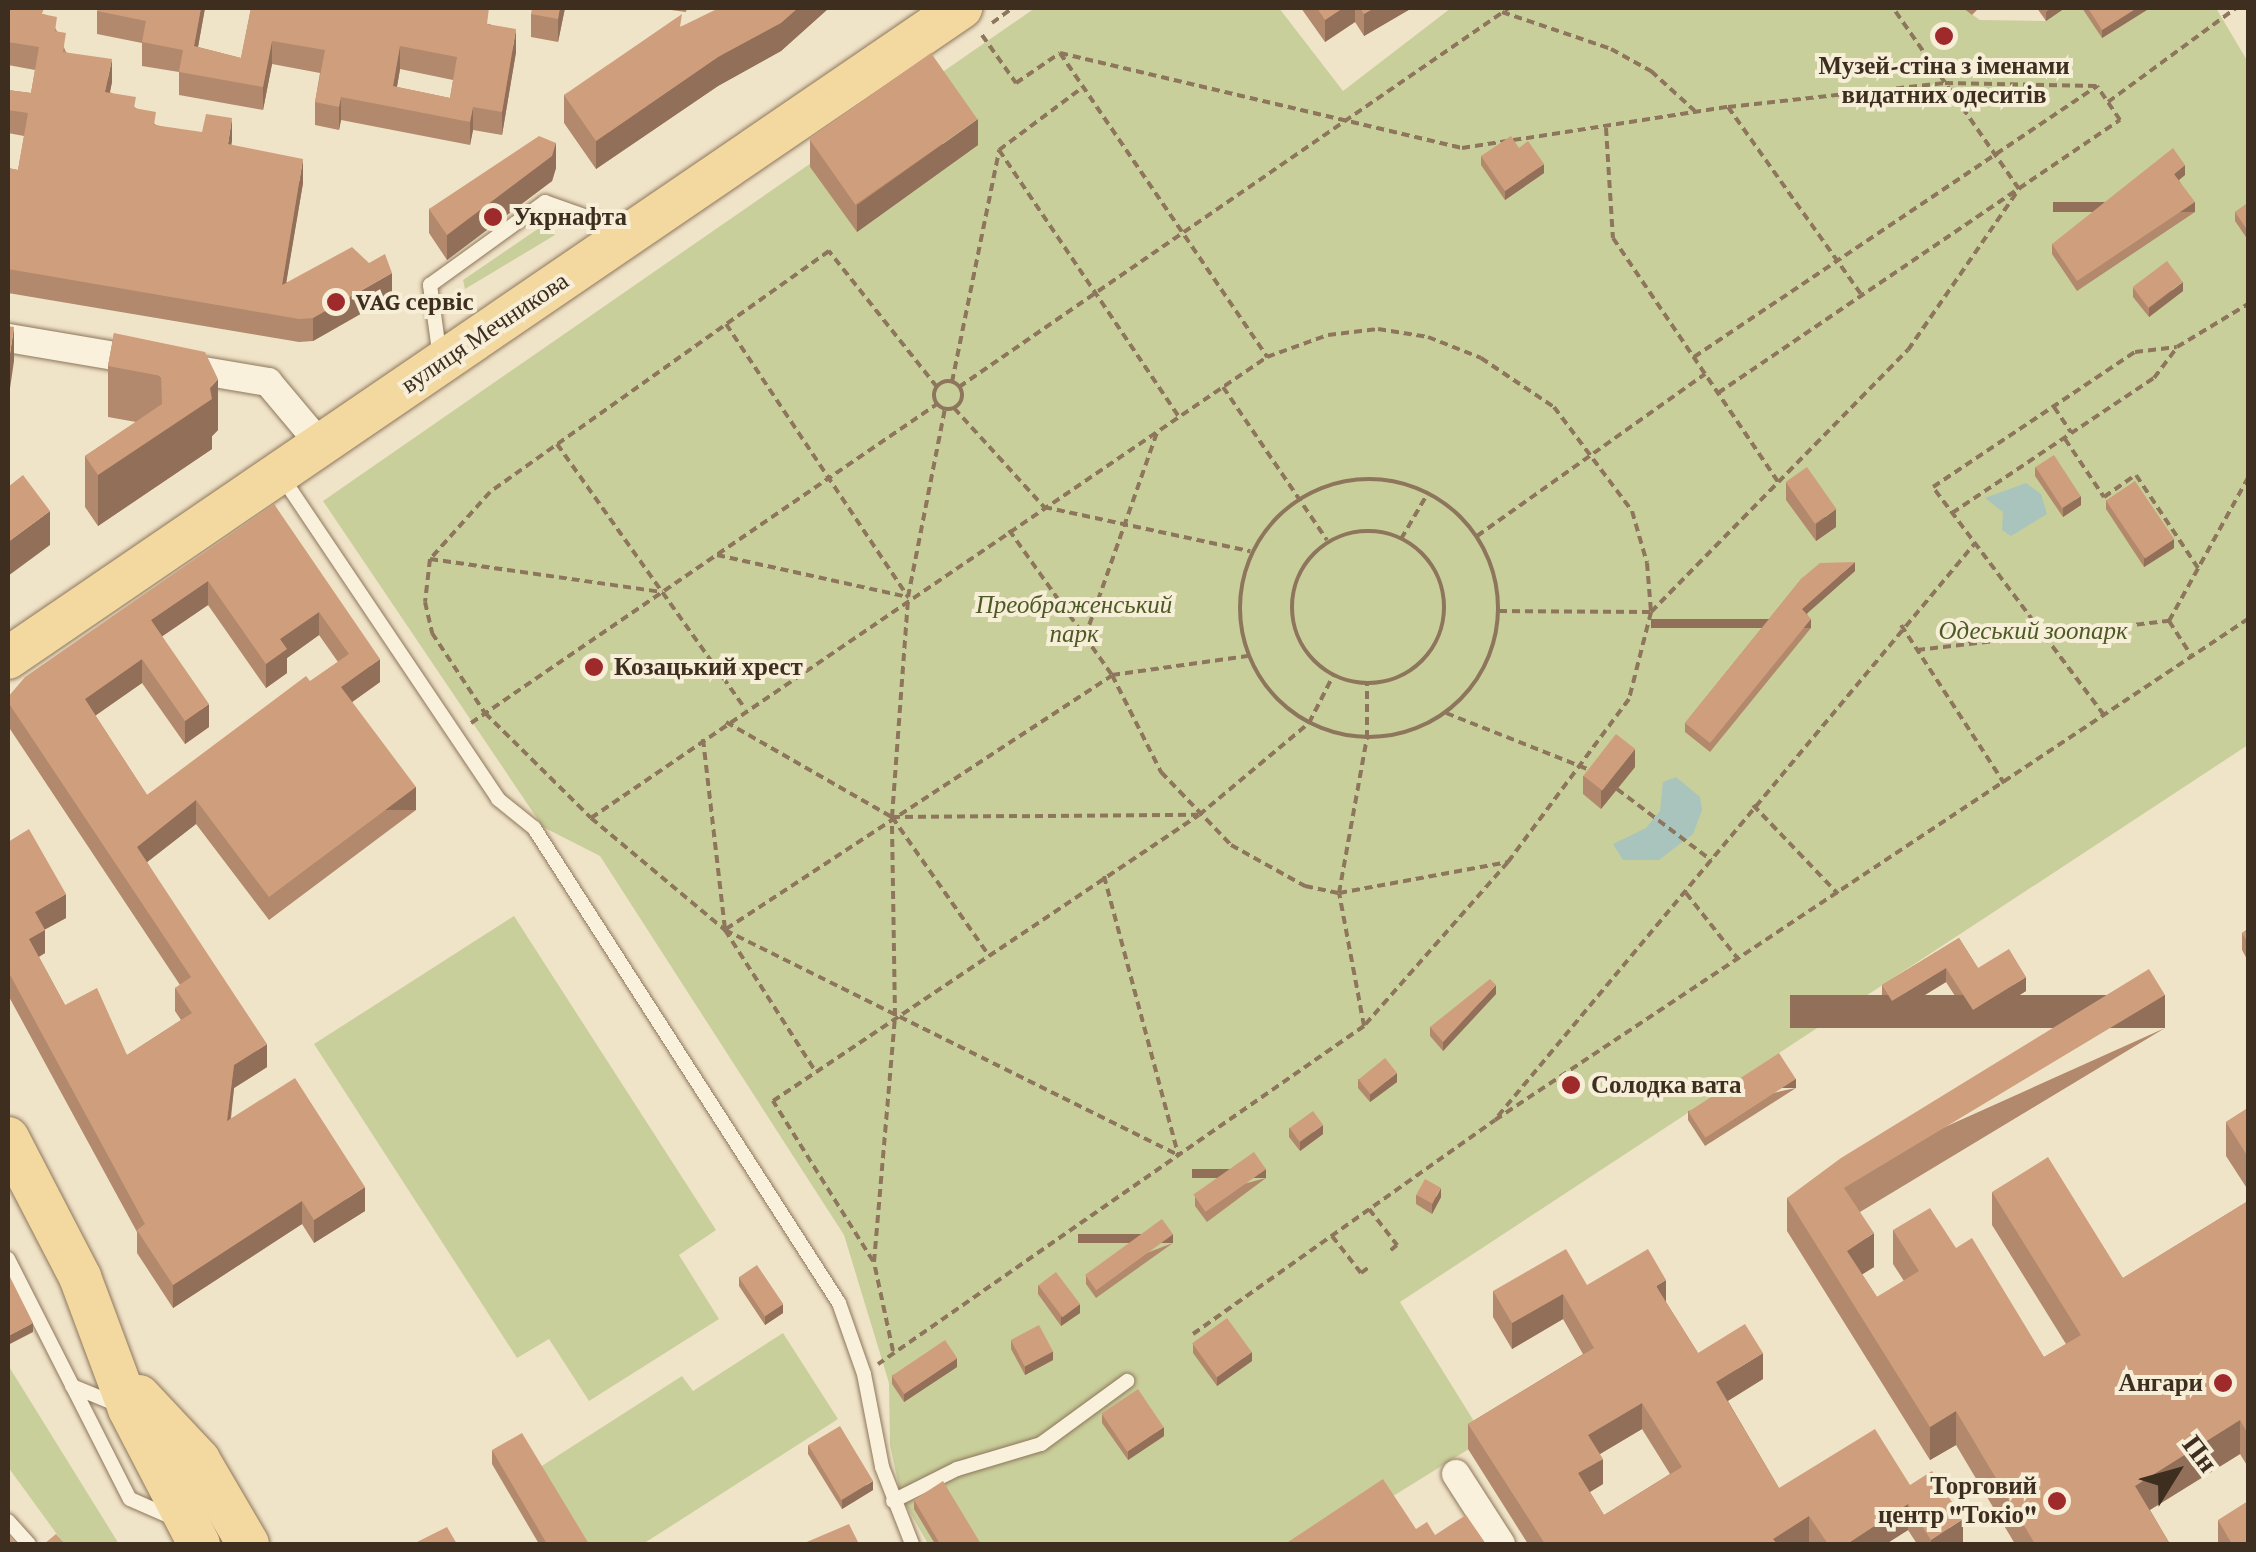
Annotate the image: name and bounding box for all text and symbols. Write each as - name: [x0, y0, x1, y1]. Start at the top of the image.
- marker: Музей-стіна з іменами видатних одеситів: [1933, 25, 1955, 47]
- place label: Музей-стіна з іменами видатних одеситів: [1818, 52, 2070, 111]
- place label: Укрнафта: [513, 202, 627, 232]
- marker: Укрнафта: [482, 206, 504, 228]
- street label: вулиця Мечникова: [396, 266, 574, 400]
- place label: VAG сервіс: [356, 287, 473, 317]
- marker: VAG сервіс: [325, 291, 347, 313]
- park label: Преображенський парк: [976, 591, 1172, 650]
- park label: Одеський зоопарк: [1938, 616, 2128, 646]
- place label: Козацький хрест: [614, 652, 803, 682]
- marker: Козацький хрест: [583, 656, 605, 678]
- place label: Солодка вата: [1591, 1070, 1741, 1100]
- marker: Солодка вата: [1560, 1074, 1582, 1096]
- place label: Ангари: [2118, 1368, 2203, 1398]
- marker: Ангари: [2212, 1372, 2234, 1394]
- north arrow: [2126, 1422, 2226, 1522]
- text: Пн: [2177, 1429, 2224, 1478]
- place label: Торговий центр "Токіо": [1878, 1472, 2037, 1531]
- marker: Торговий центр "Токіо": [2046, 1490, 2068, 1512]

